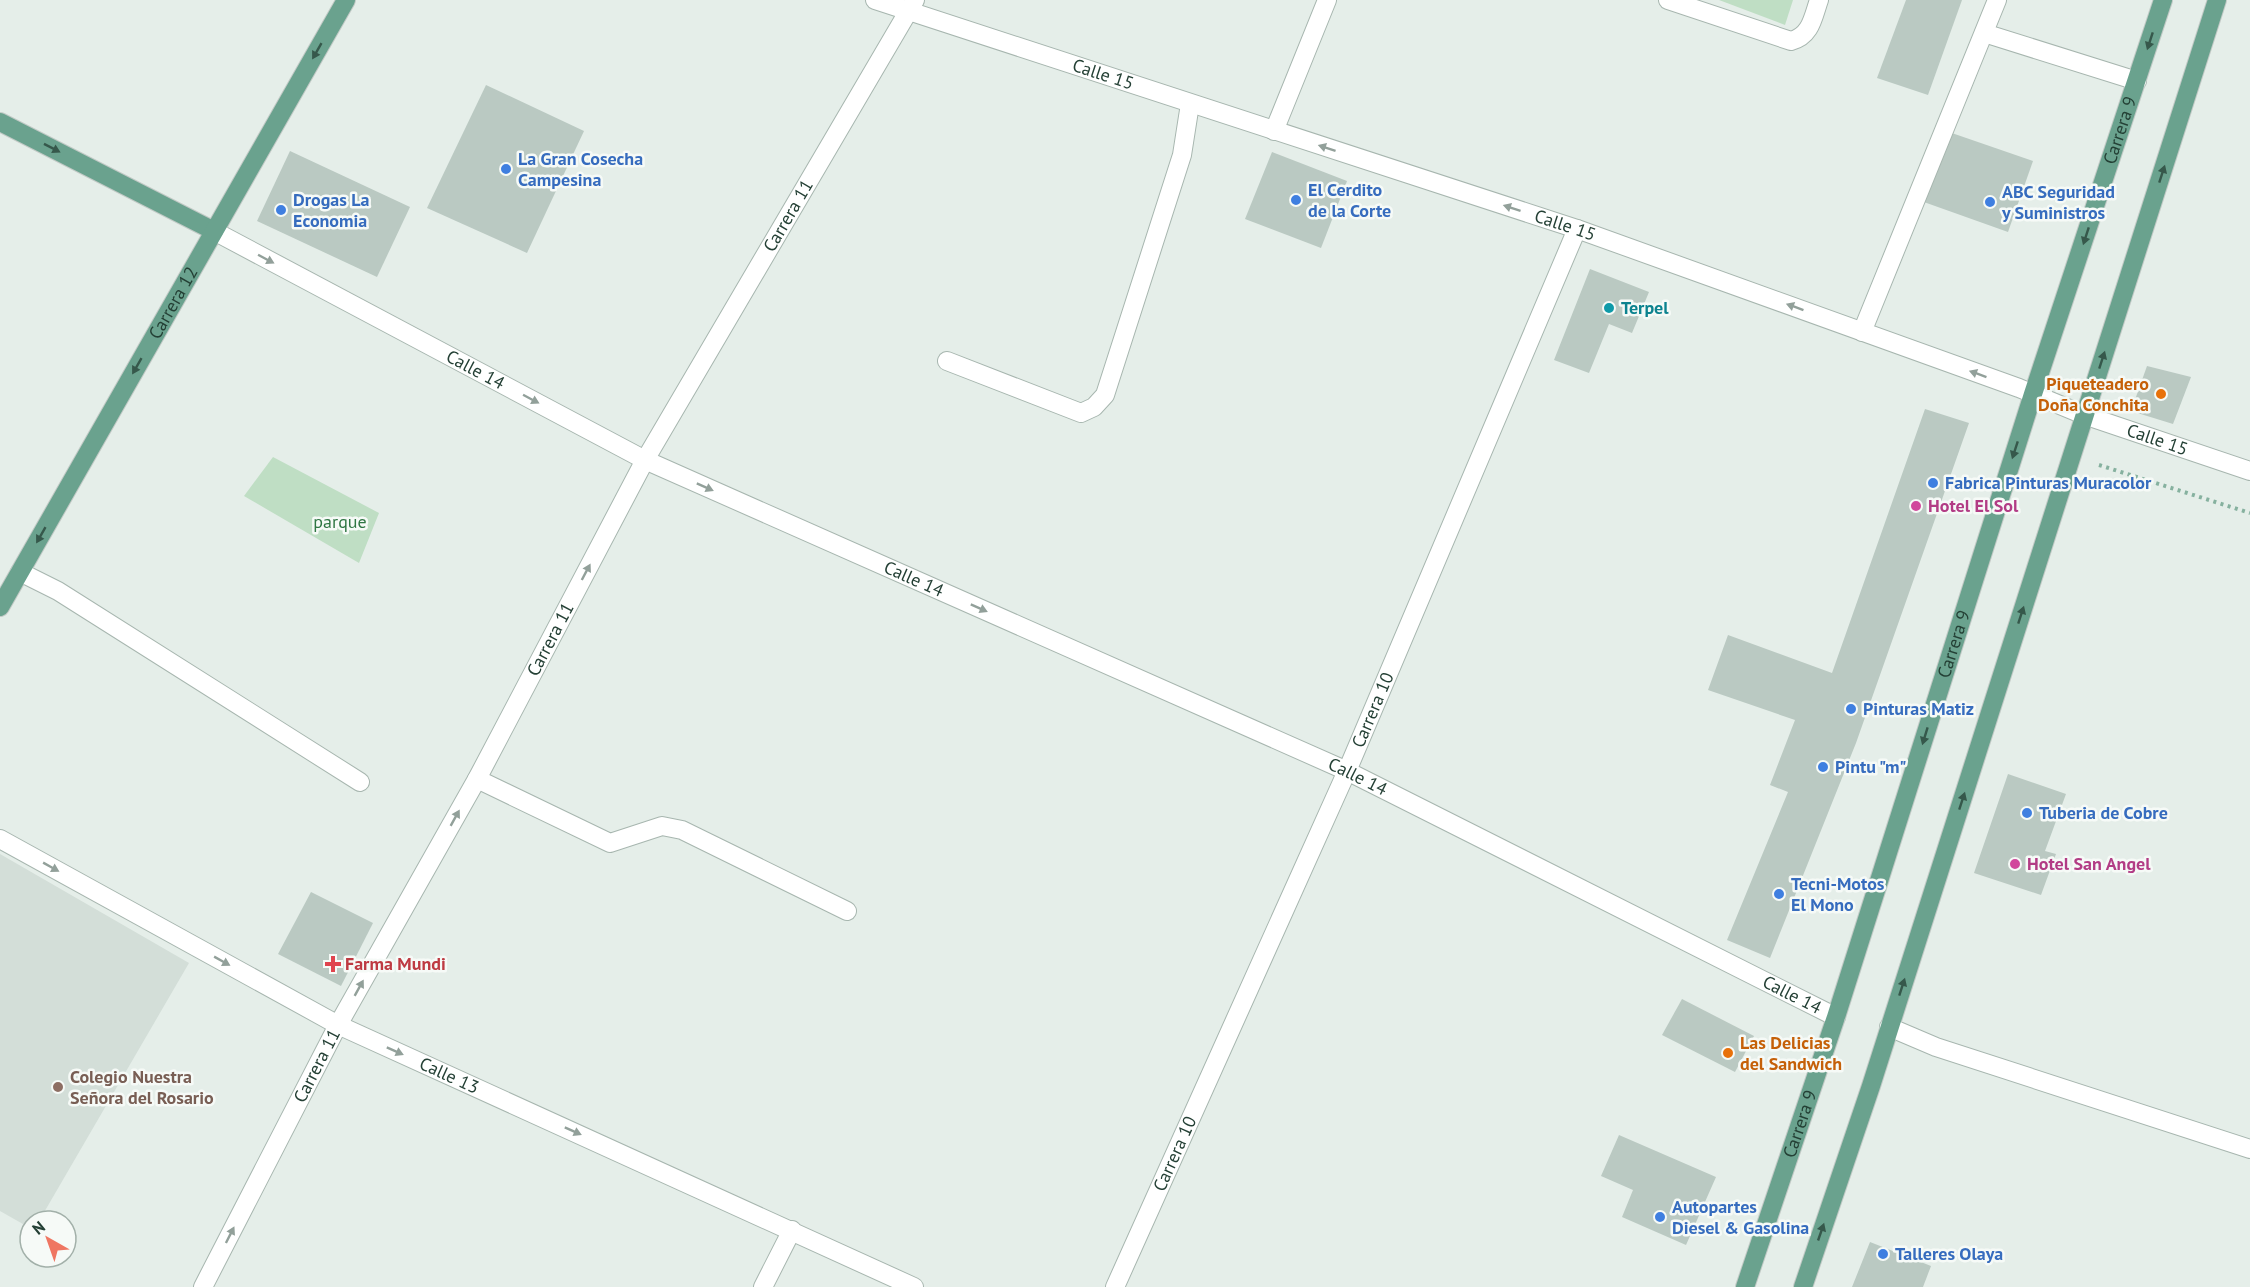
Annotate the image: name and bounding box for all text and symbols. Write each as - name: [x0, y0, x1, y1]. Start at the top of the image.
- one-way arrow: [2145, 32, 2154, 50]
- one-way arrow: [312, 43, 323, 59]
- street label: Calle 15: [1070, 53, 1137, 95]
- street label: Carrera 9: [2098, 93, 2141, 167]
- one-way arrow: [1318, 142, 1336, 152]
- one-way arrow: [44, 143, 61, 153]
- place label: La Gran Cosecha Campesina: [518, 147, 643, 191]
- marker: La Gran Cosecha Campesina: [499, 162, 513, 176]
- one-way arrow: [2157, 165, 2167, 183]
- street label: Carrera 11: [758, 175, 818, 256]
- place label: El Cerdito de la Corte: [1308, 178, 1391, 222]
- place label: ABC Seguridad y Suministros: [2001, 180, 2115, 224]
- place label: Drogas La Economia: [293, 188, 370, 232]
- marker: El Cerdito de la Corte: [1289, 193, 1303, 207]
- marker: ABC Seguridad y Suministros: [1983, 195, 1997, 209]
- marker: Drogas La Economia: [274, 203, 288, 217]
- one-way arrow: [1503, 203, 1521, 212]
- street label: Calle 15: [1532, 204, 1599, 246]
- one-way arrow: [2080, 227, 2090, 245]
- one-way arrow: [257, 254, 274, 263]
- street label: Carrera 12: [143, 262, 203, 343]
- place label: Terpel: [1621, 296, 1669, 319]
- marker: Terpel: [1602, 301, 1616, 315]
- one-way arrow: [1786, 302, 1804, 312]
- street label: Calle 14: [442, 344, 509, 394]
- one-way arrow: [2097, 351, 2107, 369]
- one-way arrow: [132, 358, 142, 375]
- one-way arrow: [1969, 369, 1987, 379]
- place label: Piqueteadero Doña Conchita: [2038, 372, 2149, 416]
- marker: Piqueteadero Doña Conchita: [2154, 387, 2168, 401]
- one-way arrow: [522, 394, 539, 404]
- street label: Calle 15: [2124, 418, 2191, 460]
- one-way arrow: [2010, 441, 2020, 459]
- place label: Fabrica Pinturas Muracolor: [1945, 471, 2152, 494]
- marker: Fabrica Pinturas Muracolor: [1926, 476, 1940, 490]
- one-way arrow: [696, 482, 713, 491]
- place label: Hotel El Sol: [1928, 494, 2019, 517]
- marker: Hotel El Sol: [1909, 499, 1923, 513]
- park label: parque: [313, 510, 367, 533]
- one-way arrow: [35, 527, 46, 543]
- street label: Calle 14: [880, 555, 948, 602]
- one-way arrow: [581, 563, 591, 580]
- street label: Carrera 11: [521, 599, 579, 680]
- one-way arrow: [970, 604, 988, 613]
- one-way arrow: [2017, 606, 2026, 624]
- street label: Carrera 9: [1932, 607, 1975, 681]
- street label: Carrera 10: [1346, 668, 1399, 751]
- place label: Pinturas Matiz: [1863, 697, 1974, 720]
- marker: Pinturas Matiz: [1844, 702, 1858, 716]
- one-way arrow: [1920, 727, 1929, 745]
- street label: Calle 14: [1325, 752, 1392, 801]
- place label: Pintu "m": [1835, 755, 1907, 778]
- marker: Pintu "m": [1816, 760, 1830, 774]
- one-way arrow: [1958, 792, 1967, 810]
- place label: Tuberia de Cobre: [2039, 801, 2168, 824]
- marker: Tuberia de Cobre: [2020, 806, 2034, 820]
- one-way arrow: [450, 809, 460, 826]
- place label: Hotel San Angel: [2027, 852, 2151, 875]
- marker: Hotel San Angel: [2008, 857, 2022, 871]
- one-way arrow: [43, 862, 60, 872]
- place label: Tecni-Motos El Mono: [1791, 872, 1885, 916]
- marker: Tecni-Motos El Mono: [1772, 887, 1786, 901]
- place label: Farma Mundi: [345, 952, 446, 975]
- one-way arrow: [214, 956, 231, 966]
- marker: Farma Mundi: [326, 957, 340, 971]
- street label: Calle 14: [1759, 970, 1826, 1019]
- one-way arrow: [1898, 978, 1908, 996]
- one-way arrow: [354, 980, 365, 996]
- street label: Carrera 11: [288, 1025, 345, 1106]
- place label: Las Delicias del Sandwich: [1740, 1031, 1842, 1075]
- marker: Las Delicias del Sandwich: [1721, 1046, 1735, 1060]
- one-way arrow: [386, 1047, 404, 1056]
- street label: Calle 13: [416, 1052, 483, 1099]
- place label: Colegio Nuestra Señora del Rosario: [70, 1065, 214, 1109]
- marker: Colegio Nuestra Señora del Rosario: [51, 1080, 65, 1094]
- street label: Carrera 9: [1777, 1087, 1822, 1161]
- street label: Carrera 10: [1148, 1112, 1201, 1195]
- one-way arrow: [564, 1126, 582, 1136]
- place label: Autopartes Diesel & Gasolina: [1672, 1195, 1809, 1239]
- north arrow: [18, 1209, 78, 1269]
- marker: Autopartes Diesel & Gasolina: [1653, 1210, 1667, 1224]
- text: N: [28, 1216, 49, 1239]
- one-way arrow: [1817, 1223, 1827, 1241]
- one-way arrow: [225, 1226, 235, 1243]
- place label: Talleres Olaya: [1895, 1242, 2003, 1265]
- marker: Talleres Olaya: [1876, 1247, 1890, 1261]

